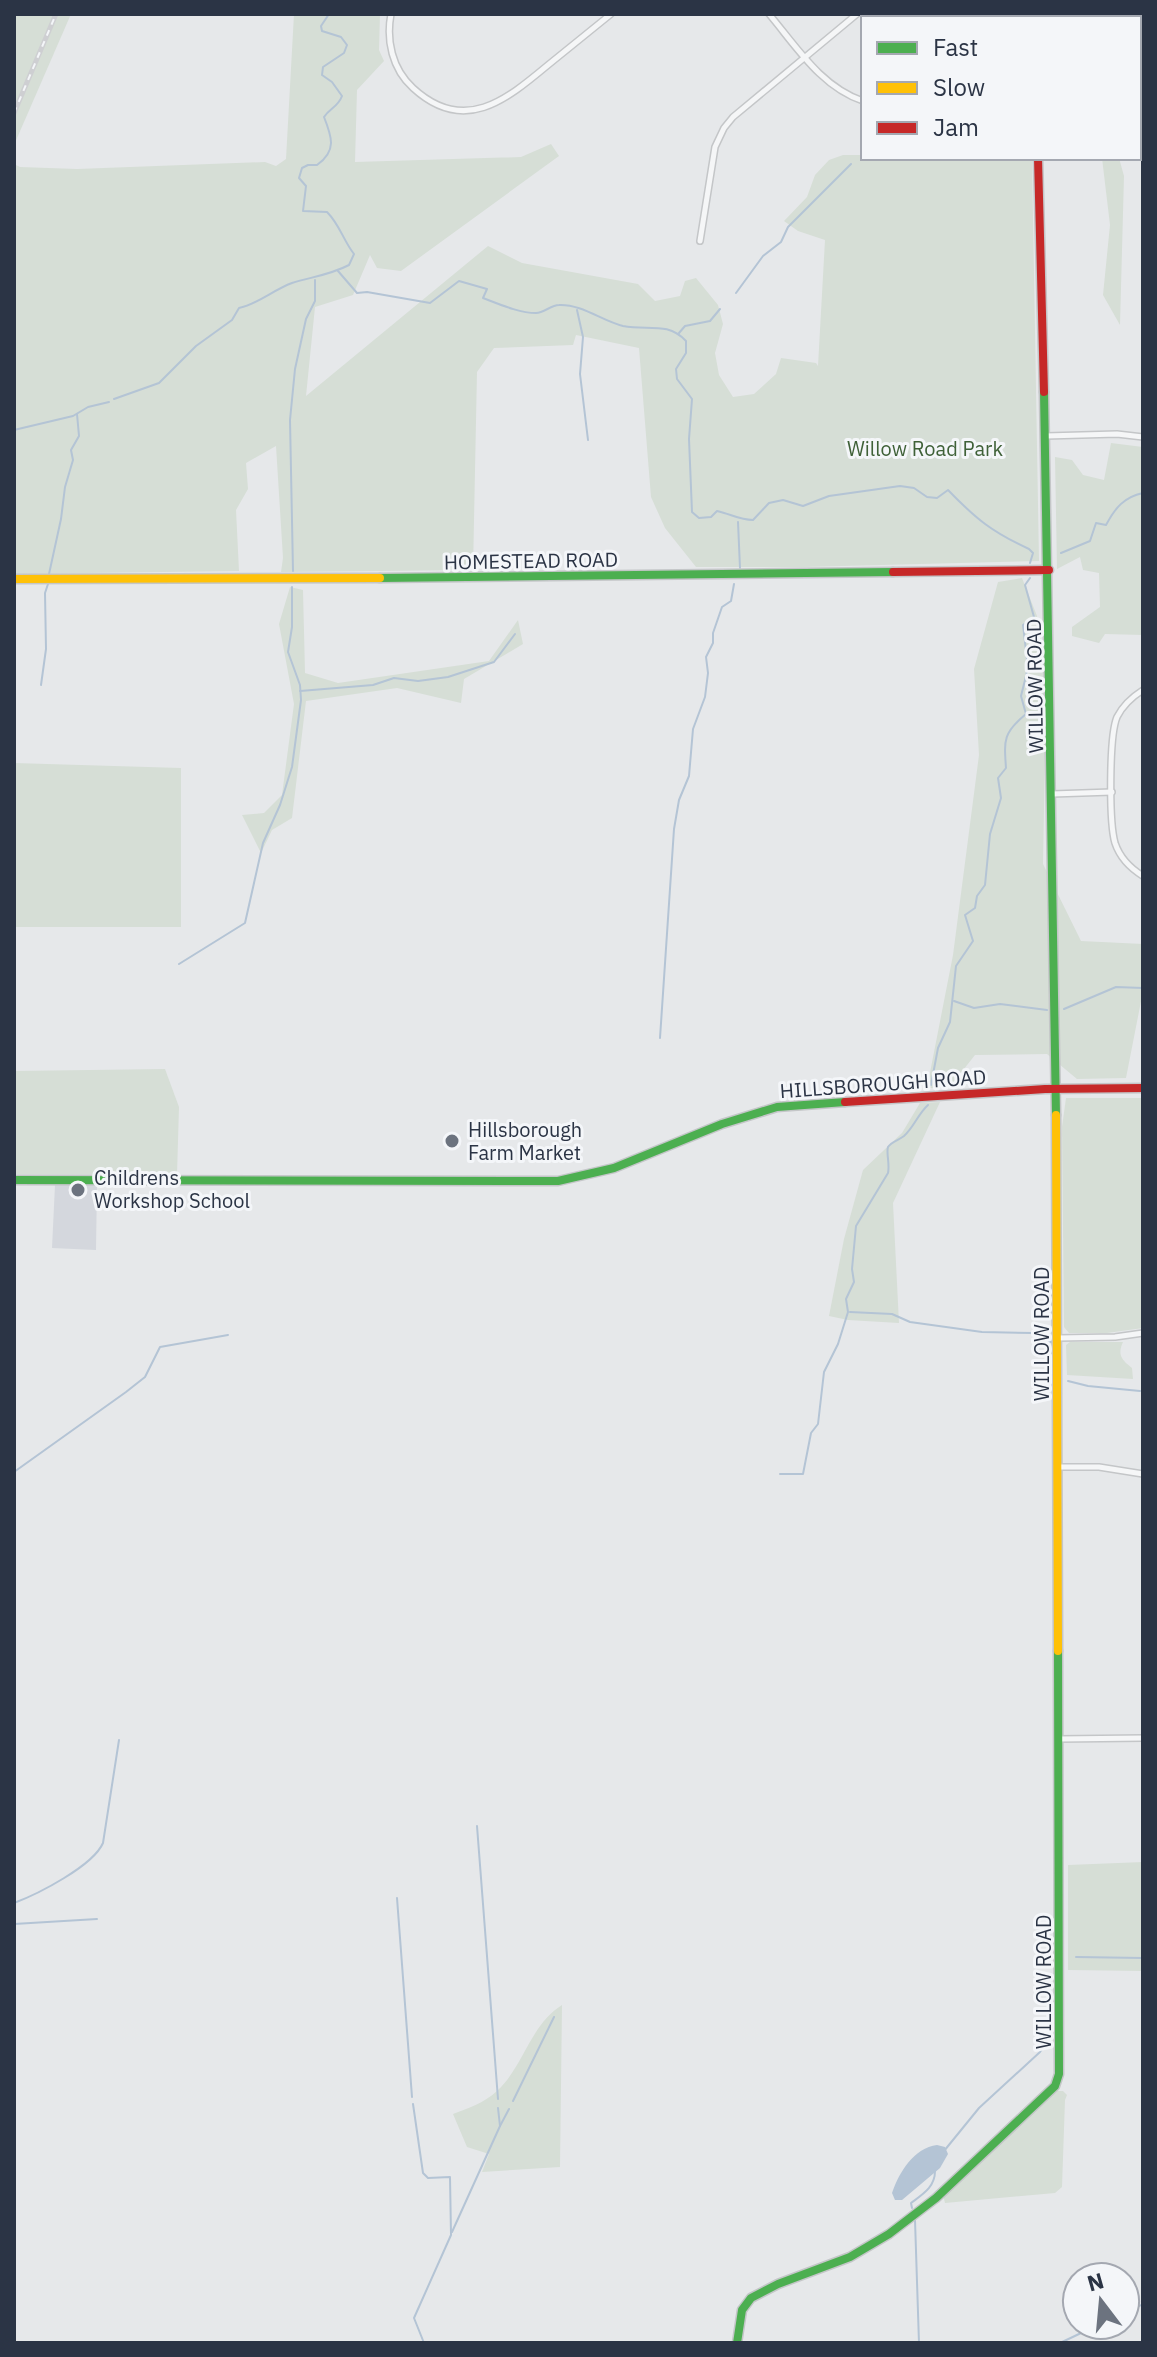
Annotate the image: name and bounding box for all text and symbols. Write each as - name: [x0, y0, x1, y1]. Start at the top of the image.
- legend: [861, 16, 1141, 160]
- text: Fast: [933, 31, 978, 63]
- text: Slow: [933, 71, 985, 103]
- text: Jam: [933, 111, 979, 143]
- park label: Willow Road Park: [847, 435, 1003, 462]
- street label: HOMESTEAD ROAD: [444, 545, 618, 576]
- street label: WILLOW ROAD: [1020, 618, 1049, 754]
- street label: HILLSBOROUGH ROAD: [779, 1063, 987, 1104]
- place label: Hillsborough Farm Market: [468, 1116, 582, 1166]
- marker: Hillsborough Farm Market: [443, 1132, 461, 1150]
- place label: Childrens Workshop School: [94, 1164, 250, 1214]
- marker: Childrens Workshop School: [69, 1181, 87, 1199]
- street label: WILLOW ROAD: [1028, 1267, 1055, 1401]
- street label: WILLOW ROAD: [1030, 1915, 1057, 2049]
- north arrow: [1061, 2261, 1141, 2341]
- text: N: [1084, 2265, 1107, 2297]

